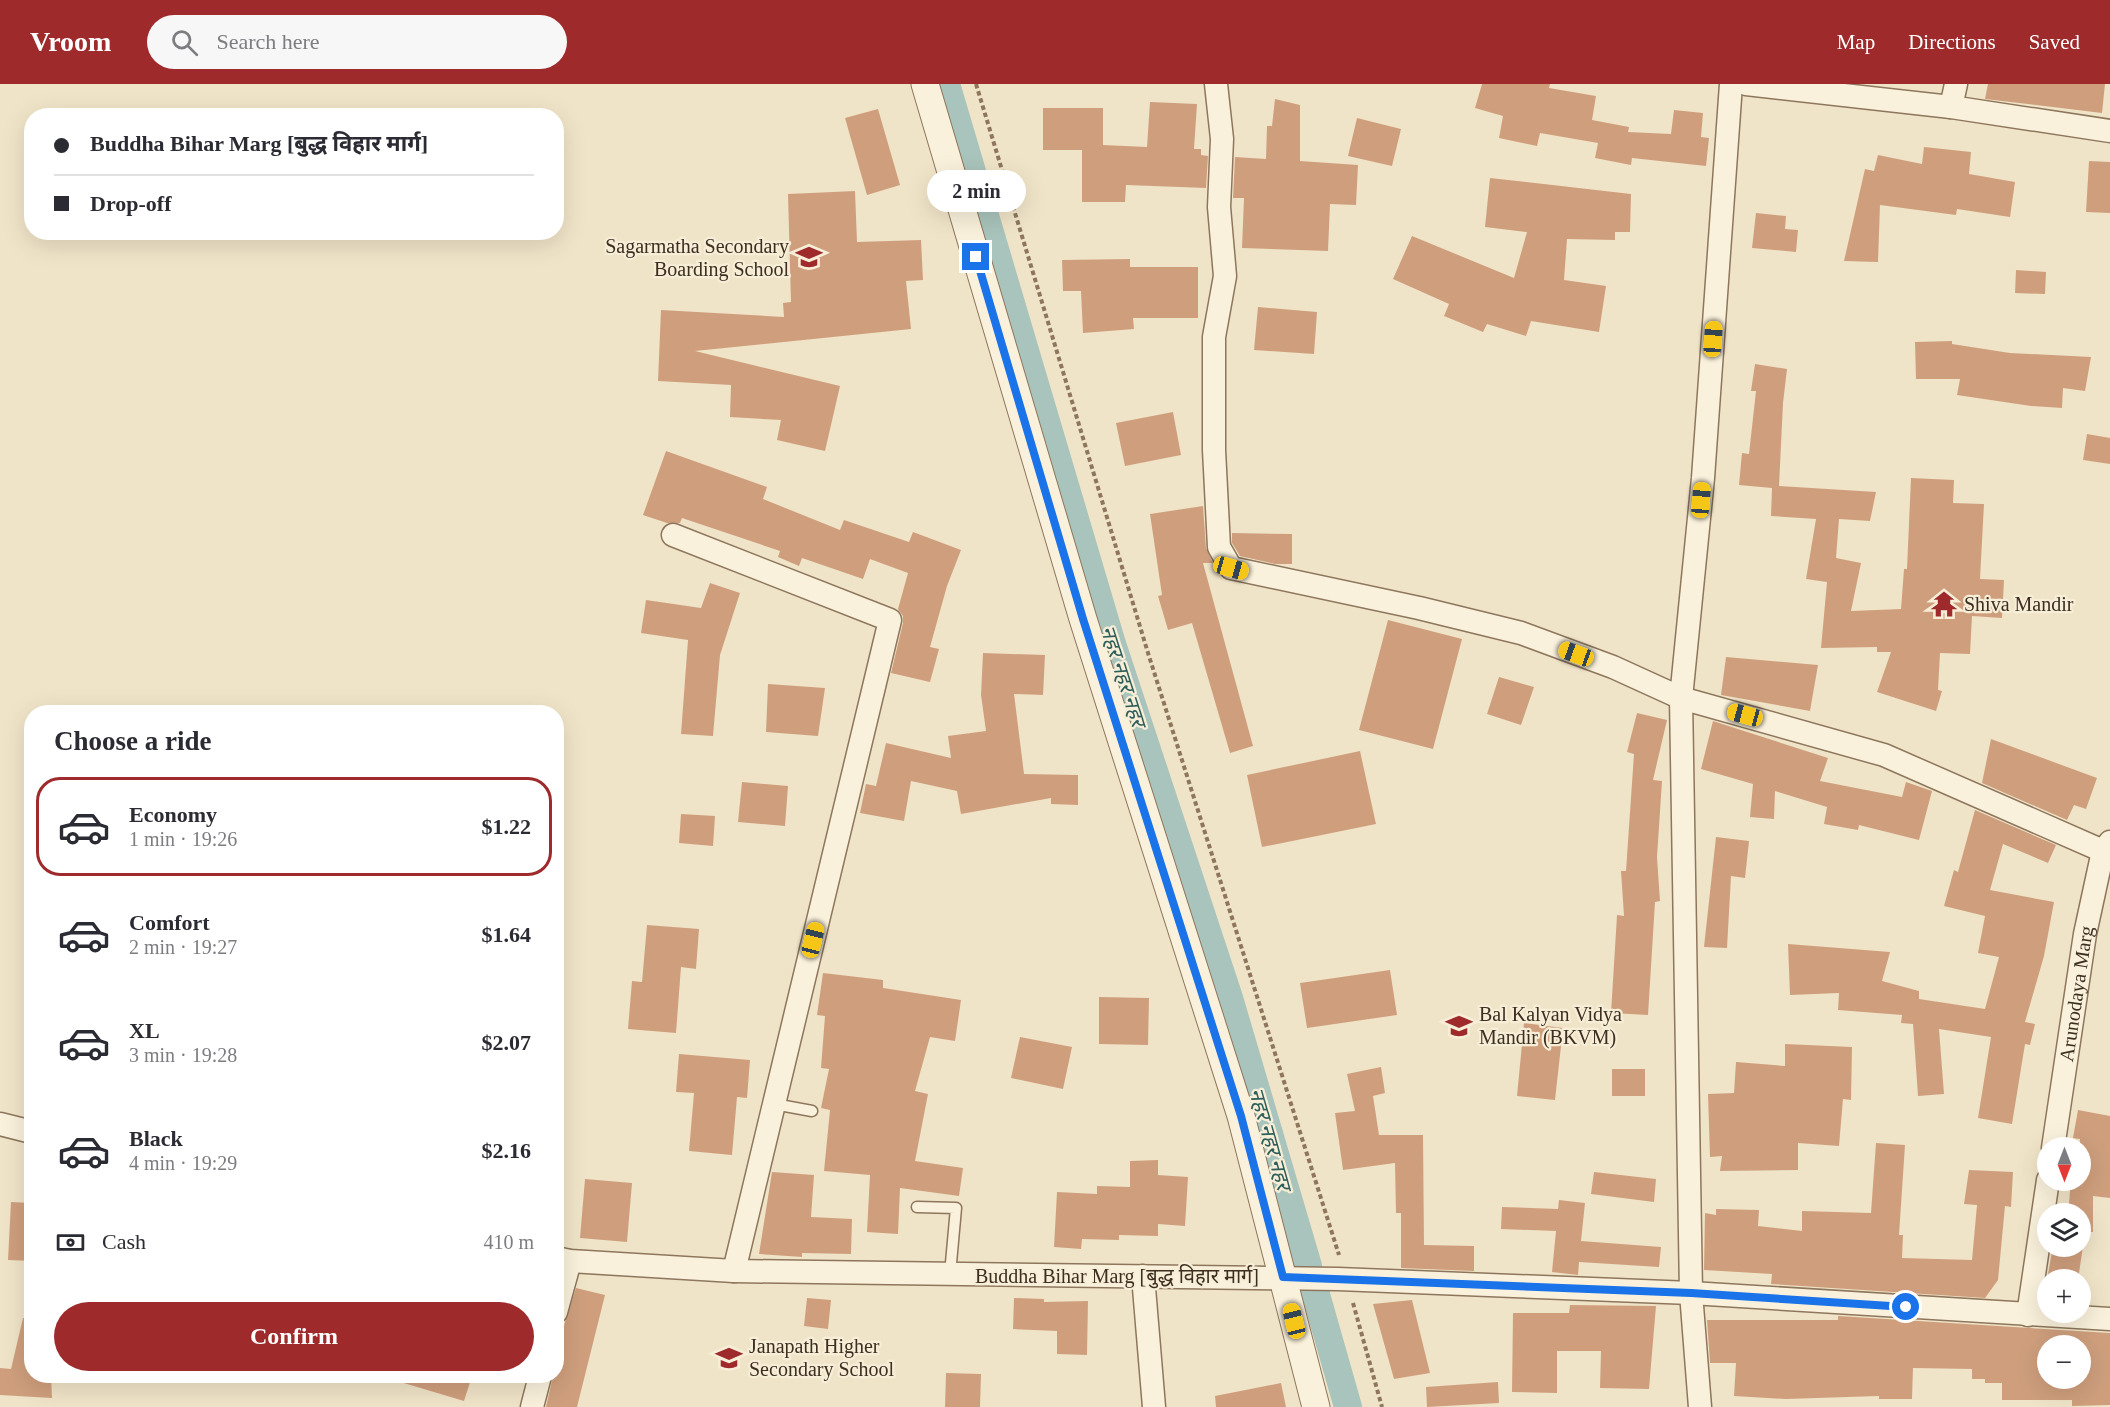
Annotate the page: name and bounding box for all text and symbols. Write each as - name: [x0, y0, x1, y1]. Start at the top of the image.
- search box: [147, 15, 567, 69]
- text: Vroom: [30, 26, 111, 57]
- icon: search: [168, 26, 201, 59]
- text: Search here: [216, 29, 320, 54]
- text: Map: [1837, 30, 1875, 54]
- text: Directions: [1908, 30, 1996, 54]
- text: Saved: [2029, 30, 2080, 54]
- text: Buddha Bihar Marg [बुद्ध विहार मार्ग]: [90, 131, 428, 156]
- callout: 2 min: [926, 170, 1026, 212]
- text: 2 min: [952, 180, 1001, 202]
- text: Drop-off: [90, 191, 171, 216]
- place label: Sagarmatha Secondary Boarding School: [605, 235, 789, 281]
- school or university icon: Sagarmatha Secondary Boarding School: [794, 242, 824, 272]
- route end: [962, 243, 989, 270]
- car: [1703, 320, 1723, 358]
- car: [1690, 481, 1712, 519]
- car: [1211, 554, 1251, 582]
- temple icon: Shiva Mandir: [1929, 589, 1959, 619]
- place label: Shiva Mandir: [1964, 593, 2074, 615]
- water label: नहर नहर नहर: [1095, 623, 1152, 734]
- car: [1556, 639, 1596, 669]
- car: [1725, 702, 1765, 728]
- text: Choose a ride: [54, 726, 212, 756]
- icon: car: [57, 800, 111, 854]
- text: Economy: [129, 802, 217, 827]
- text: $1.22: [482, 814, 531, 839]
- text: 1 min · 19:26: [129, 828, 237, 850]
- icon: car: [57, 908, 111, 962]
- text: Comfort: [129, 910, 210, 935]
- car: [800, 920, 826, 960]
- text: $1.64: [482, 922, 531, 947]
- street label: Arunodaya Marg: [2055, 924, 2098, 1063]
- text: 2 min · 19:27: [129, 936, 237, 958]
- place label: Bal Kalyan Vidya Mandir (BKVM): [1479, 1003, 1622, 1049]
- school or university icon: Bal Kalyan Vidya Mandir (BKVM): [1444, 1011, 1474, 1041]
- icon: car: [57, 1016, 111, 1070]
- text: XL: [129, 1018, 160, 1043]
- text: $2.07: [482, 1030, 531, 1055]
- text: 3 min · 19:28: [129, 1044, 237, 1066]
- water label: नहर नहर नहर: [1244, 1085, 1297, 1197]
- icon: car: [57, 1124, 111, 1178]
- text: Black: [129, 1126, 183, 1151]
- north arrow: [2037, 1137, 2091, 1191]
- map controls: [2037, 1137, 2091, 1389]
- text: $2.16: [482, 1138, 531, 1163]
- text: 4 min · 19:29: [129, 1152, 237, 1174]
- button: layers: [2037, 1203, 2091, 1257]
- icon: cash: [54, 1226, 87, 1259]
- text: Cash: [102, 1229, 146, 1254]
- text: 410 m: [483, 1231, 534, 1253]
- street label: Buddha Bihar Marg [बुद्ध विहार मार्ग]: [975, 1264, 1259, 1289]
- button: +: [2037, 1269, 2091, 1323]
- route start: [1892, 1293, 1919, 1320]
- car: [1281, 1301, 1307, 1341]
- button: Confirm: [54, 1302, 534, 1371]
- place label: Janapath Higher Secondary School: [749, 1335, 894, 1381]
- button: −: [2037, 1335, 2091, 1389]
- school or university icon: Janapath Higher Secondary School: [714, 1343, 744, 1373]

